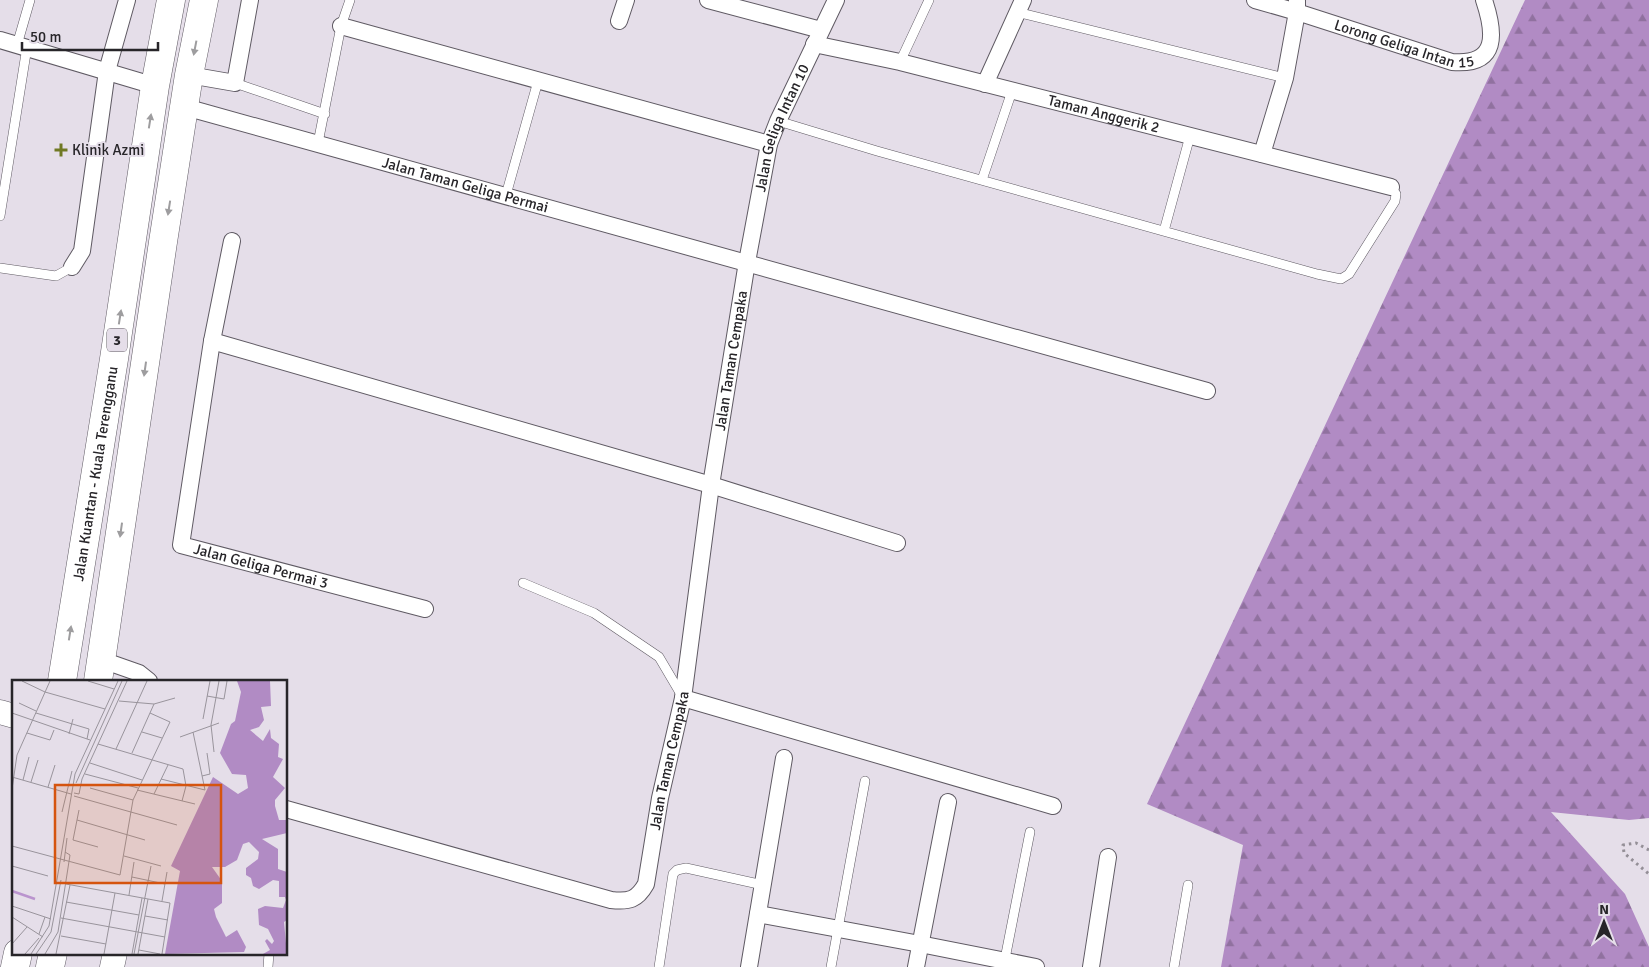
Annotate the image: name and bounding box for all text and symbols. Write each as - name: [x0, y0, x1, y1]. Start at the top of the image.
- street label: Lorong Geliga Intan 15: [1332, 16, 1476, 71]
- scale bar: [22, 20, 159, 52]
- text: 50 m: [30, 28, 61, 46]
- one-way arrow: [190, 40, 198, 56]
- street label: Jalan Geliga Intan 10: [751, 61, 813, 193]
- street label: Taman Anggerik 2: [1046, 91, 1161, 137]
- one-way arrow: [146, 113, 154, 129]
- place label: Klinik Azmi: [72, 141, 144, 159]
- marker: Klinik Azmi: [54, 143, 68, 157]
- street label: Jalan Taman Geliga Permai: [380, 153, 551, 217]
- one-way arrow: [164, 201, 172, 217]
- street label: Jalan Taman Cempaka: [711, 289, 751, 432]
- one-way arrow: [117, 308, 125, 324]
- road number: 3: [107, 328, 127, 352]
- one-way arrow: [141, 361, 149, 377]
- street label: Jalan Kuantan - Kuala Terengganu: [69, 365, 122, 582]
- one-way arrow: [117, 522, 125, 538]
- street label: Jalan Geliga Permai 3: [192, 540, 330, 592]
- one-way arrow: [66, 624, 74, 640]
- inset map: [12, 680, 288, 954]
- street label: Jalan Taman Cempaka: [646, 690, 693, 831]
- north arrow: [1579, 897, 1629, 947]
- text: N: [1599, 901, 1609, 918]

